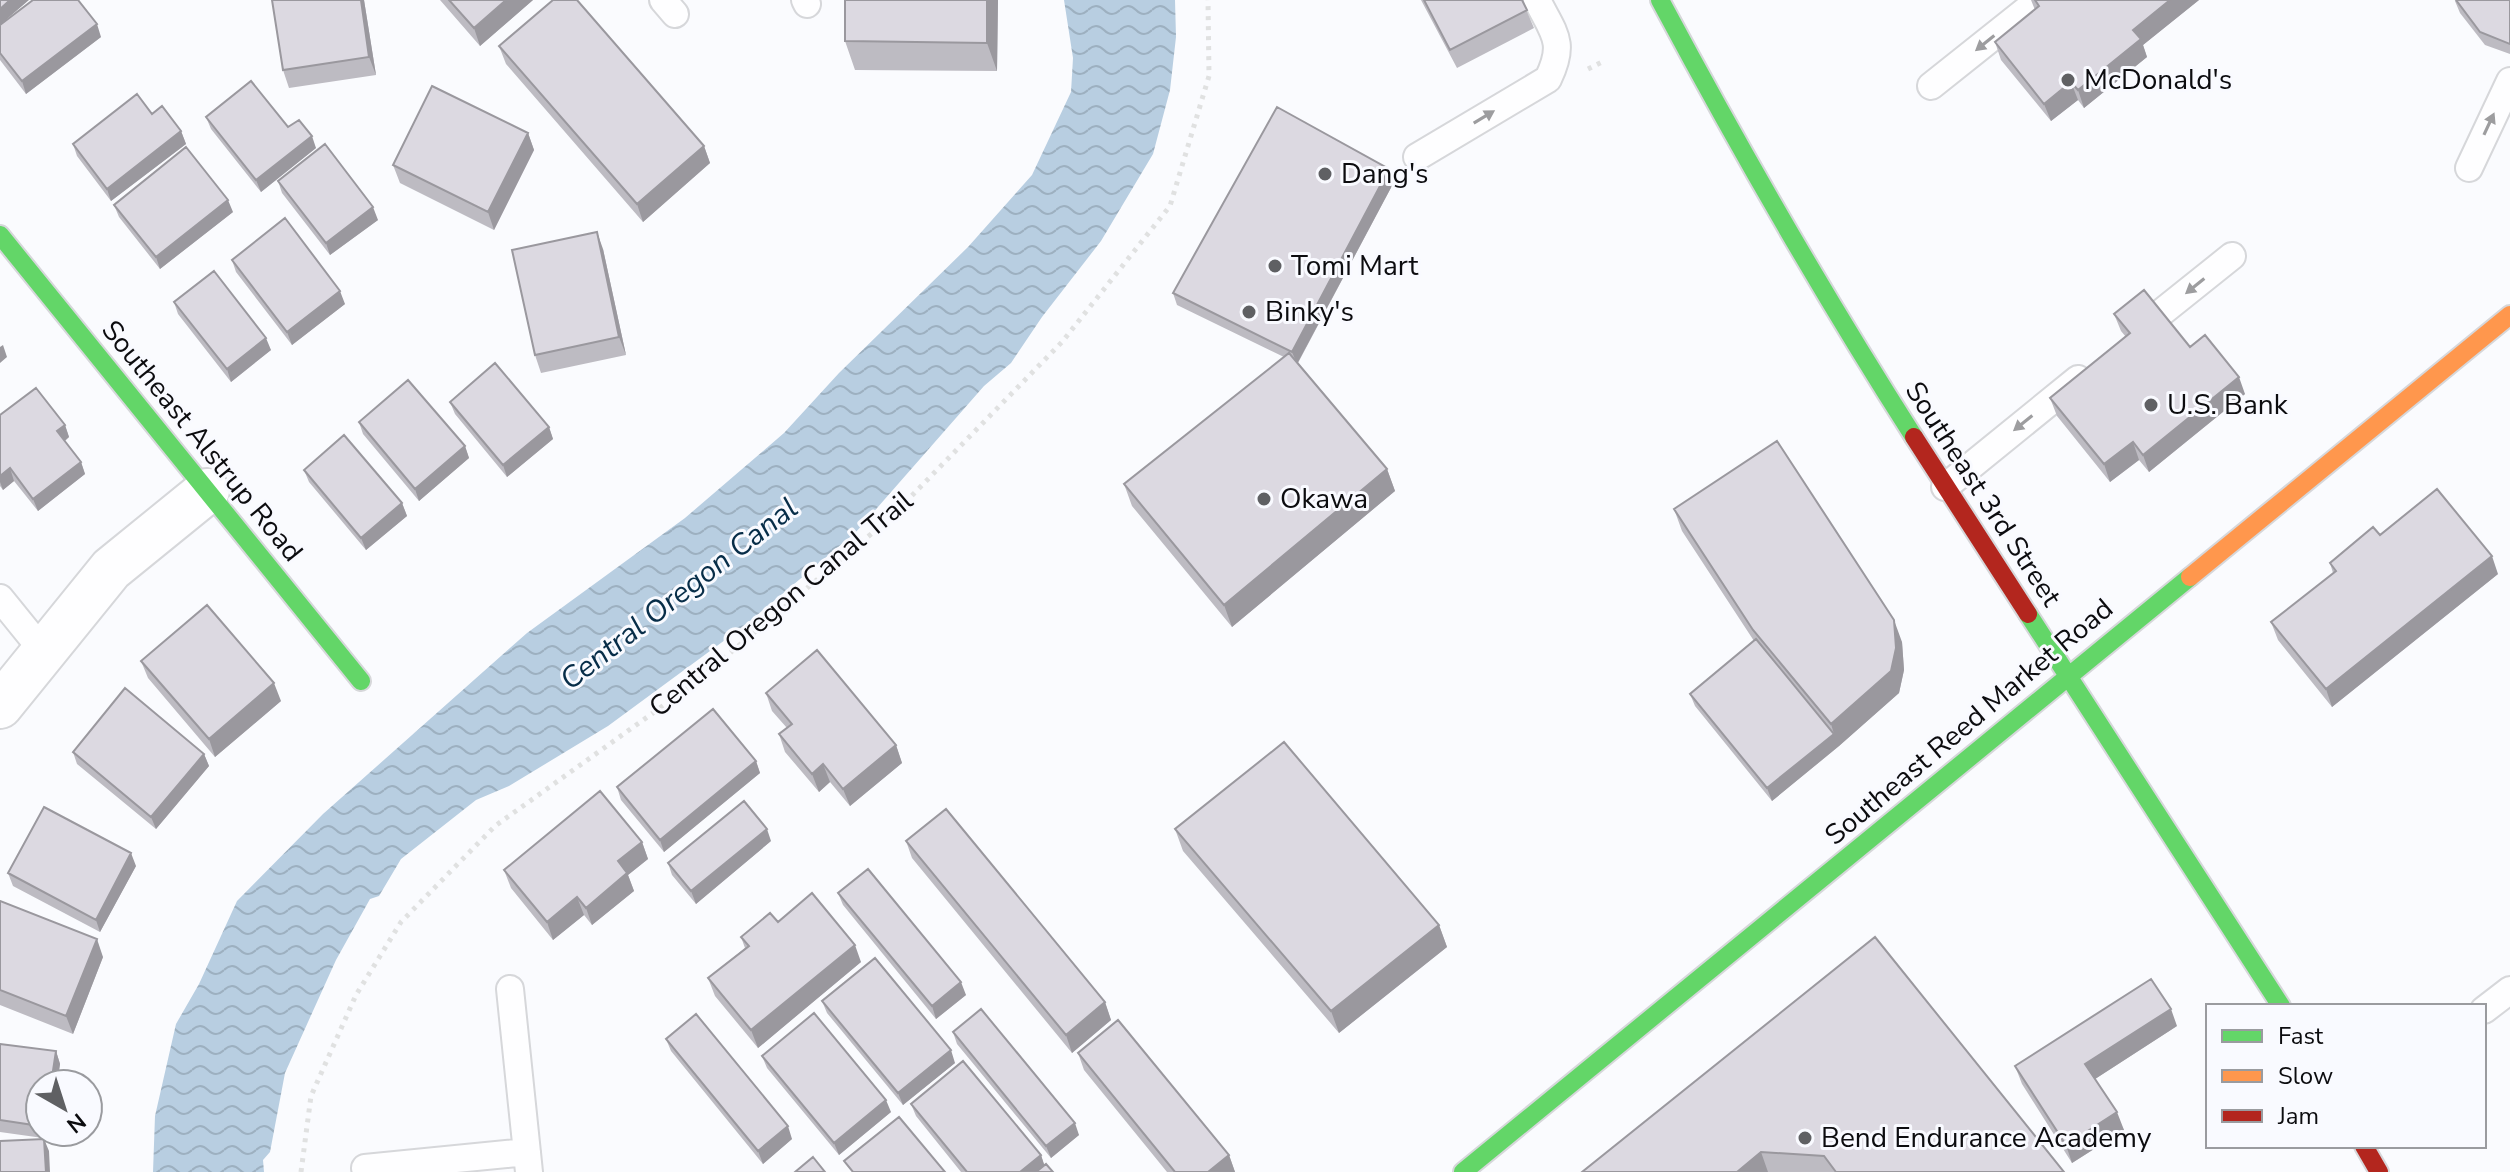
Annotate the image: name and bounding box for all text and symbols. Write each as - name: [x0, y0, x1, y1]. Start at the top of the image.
- one-way arrow: [1975, 34, 1995, 51]
- place label: McDonald's: [2084, 61, 2232, 99]
- marker: McDonald's: [2059, 71, 2077, 89]
- one-way arrow: [1473, 110, 1495, 124]
- one-way arrow: [2482, 113, 2496, 136]
- place label: Dang's: [1341, 155, 1429, 193]
- marker: Dang's: [1316, 165, 1334, 183]
- place label: Tomi Mart: [1291, 247, 1418, 285]
- marker: Tomi Mart: [1266, 257, 1284, 275]
- one-way arrow: [2185, 277, 2205, 294]
- place label: Binky's: [1265, 293, 1354, 331]
- marker: Binky's: [1240, 303, 1258, 321]
- street label: Southeast Alstrup Road: [93, 312, 311, 570]
- street label: Southeast 3rd Street: [1896, 374, 2070, 614]
- place label: U.S. Bank: [2167, 386, 2289, 424]
- marker: U.S. Bank: [2142, 396, 2160, 414]
- one-way arrow: [2013, 415, 2033, 431]
- place label: Okawa: [1280, 480, 1368, 518]
- street label: Central Oregon Canal Trail: [641, 482, 922, 726]
- water label: Central Oregon Canal: [551, 488, 807, 700]
- marker: Okawa: [1255, 490, 1273, 508]
- street label: Southeast Reed Market Road: [1817, 590, 2121, 854]
- legend: [2206, 1004, 2486, 1148]
- text: Fast: [2278, 1020, 2324, 1052]
- text: Slow: [2278, 1060, 2333, 1092]
- north arrow: [24, 1068, 104, 1148]
- text: Jam: [2277, 1100, 2319, 1132]
- text: N: [60, 1106, 92, 1140]
- place label: Bend Endurance Academy: [1821, 1119, 2152, 1157]
- marker: Bend Endurance Academy: [1796, 1129, 1814, 1147]

